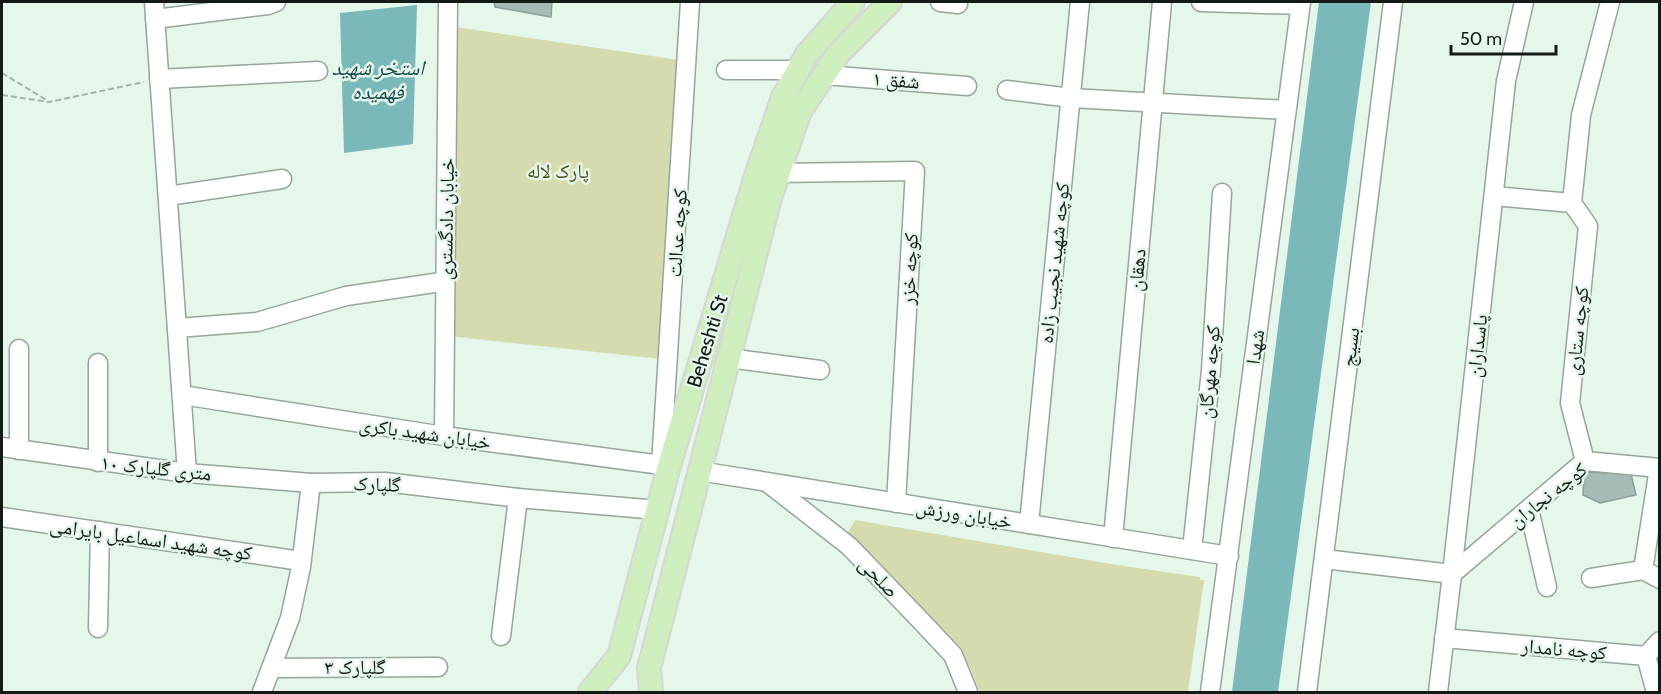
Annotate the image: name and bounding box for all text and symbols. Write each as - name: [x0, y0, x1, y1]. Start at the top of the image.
- scale bar: [1451, 18, 1556, 56]
- text: 50 m: [1460, 28, 1502, 50]
- water label: استخر شهید فهمیده: [332, 55, 426, 104]
- street label: شفق ۱: [872, 66, 920, 94]
- street label: خیابان دادگستری: [433, 157, 459, 280]
- park label: پارک لاله: [527, 159, 589, 183]
- street label: کوچه شهید نجیب زاده: [1034, 181, 1074, 345]
- street label: کوچه عدالت: [662, 188, 692, 278]
- street label: کوچه خزر: [895, 232, 923, 307]
- street label: دهقان: [1123, 248, 1151, 292]
- street label: کوچه ستاری: [1560, 285, 1594, 377]
- street label: Beheshti St: [682, 291, 733, 390]
- street label: پاسداران: [1462, 313, 1492, 379]
- street label: کوچه مهرگان: [1193, 324, 1225, 420]
- street label: بسیج: [1336, 326, 1365, 368]
- street label: شهدا: [1241, 328, 1269, 366]
- street label: خیابان شهید باکری: [357, 412, 493, 454]
- street label: ۱۰ متری گلپارک: [99, 450, 213, 486]
- street label: کوچه نجاران: [1504, 457, 1592, 533]
- street label: گلپارک: [353, 471, 401, 497]
- street label: خیابان ورزش: [914, 495, 1014, 533]
- street label: کوچه شهید اسماعیل بایرامی: [48, 513, 254, 565]
- street label: صلحی: [854, 552, 904, 602]
- street label: کوچه نامدار: [1519, 633, 1608, 665]
- street label: گلپارک ۳: [324, 655, 386, 679]

